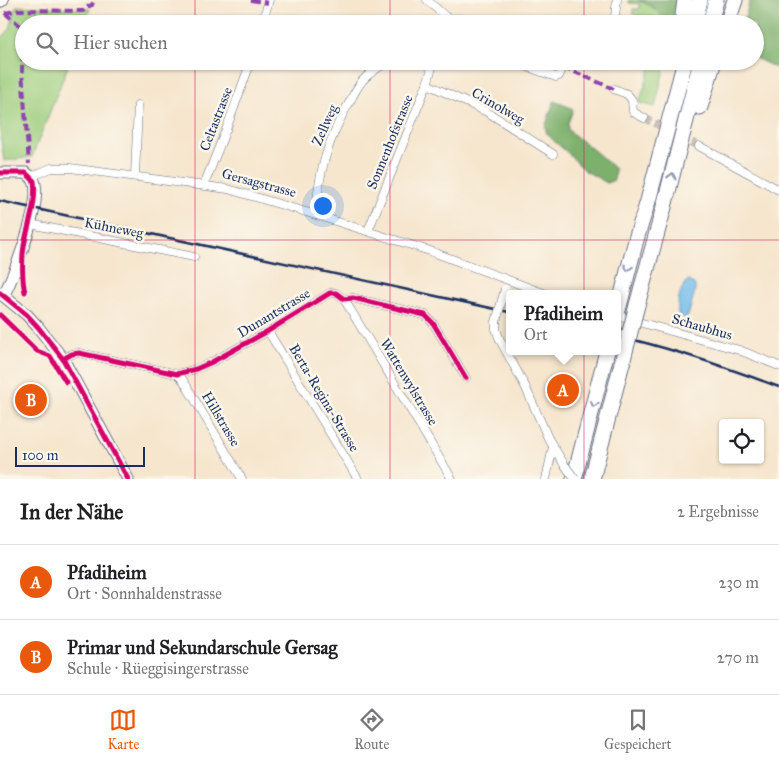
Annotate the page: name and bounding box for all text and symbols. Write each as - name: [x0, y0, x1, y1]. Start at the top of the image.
- search box: [15, 15, 764, 70]
- icon: search: [33, 29, 61, 57]
- text: Hier suchen: [73, 31, 167, 54]
- street label: Celtastrasse: [196, 84, 236, 153]
- street label: Crinolweg: [468, 84, 528, 128]
- street label: Sonnenhofstrasse: [363, 92, 417, 192]
- street label: Zellweg: [308, 101, 342, 148]
- street label: Gersagstrasse: [220, 165, 298, 201]
- one-way arrow: [666, 171, 677, 180]
- your location: [310, 193, 336, 219]
- street label: Kühneweg: [83, 214, 145, 242]
- one-way arrow: [624, 264, 634, 272]
- street label: Dunantstrasse: [235, 285, 314, 341]
- popup: [506, 290, 621, 355]
- text: Pfadiheim: [524, 302, 603, 325]
- street label: Schaubhus: [670, 310, 734, 344]
- text: Ort: [524, 325, 548, 344]
- street label: Wattenwylstrasse: [376, 335, 442, 429]
- street label: Berta-Regina-Strasse: [285, 341, 363, 455]
- pin: A: [547, 371, 579, 409]
- pin: B: [15, 381, 47, 419]
- street label: Hillstrasse: [198, 389, 244, 450]
- one-way arrow: [589, 400, 599, 408]
- map controls: [719, 419, 764, 464]
- button: locate: [719, 419, 764, 464]
- scale bar: [15, 444, 145, 467]
- text: 100 m: [22, 447, 59, 464]
- text: In der Nähe: [20, 499, 123, 525]
- text: 2 Ergebnisse: [677, 502, 759, 521]
- text: Pfadiheim: [67, 561, 147, 584]
- text: A: [31, 573, 41, 592]
- text: 230 m: [719, 573, 759, 592]
- text: Ort · Sonnhaldenstrasse: [67, 584, 222, 603]
- text: Primar und Sekundarschule Gersag: [67, 636, 337, 659]
- text: B: [31, 648, 41, 667]
- text: 270 m: [717, 648, 759, 667]
- text: Schule · Rüeggisingerstrasse: [67, 659, 249, 678]
- tab: Karte: [107, 706, 139, 753]
- tab: Route: [354, 706, 389, 753]
- tab: Gespeichert: [604, 706, 672, 753]

